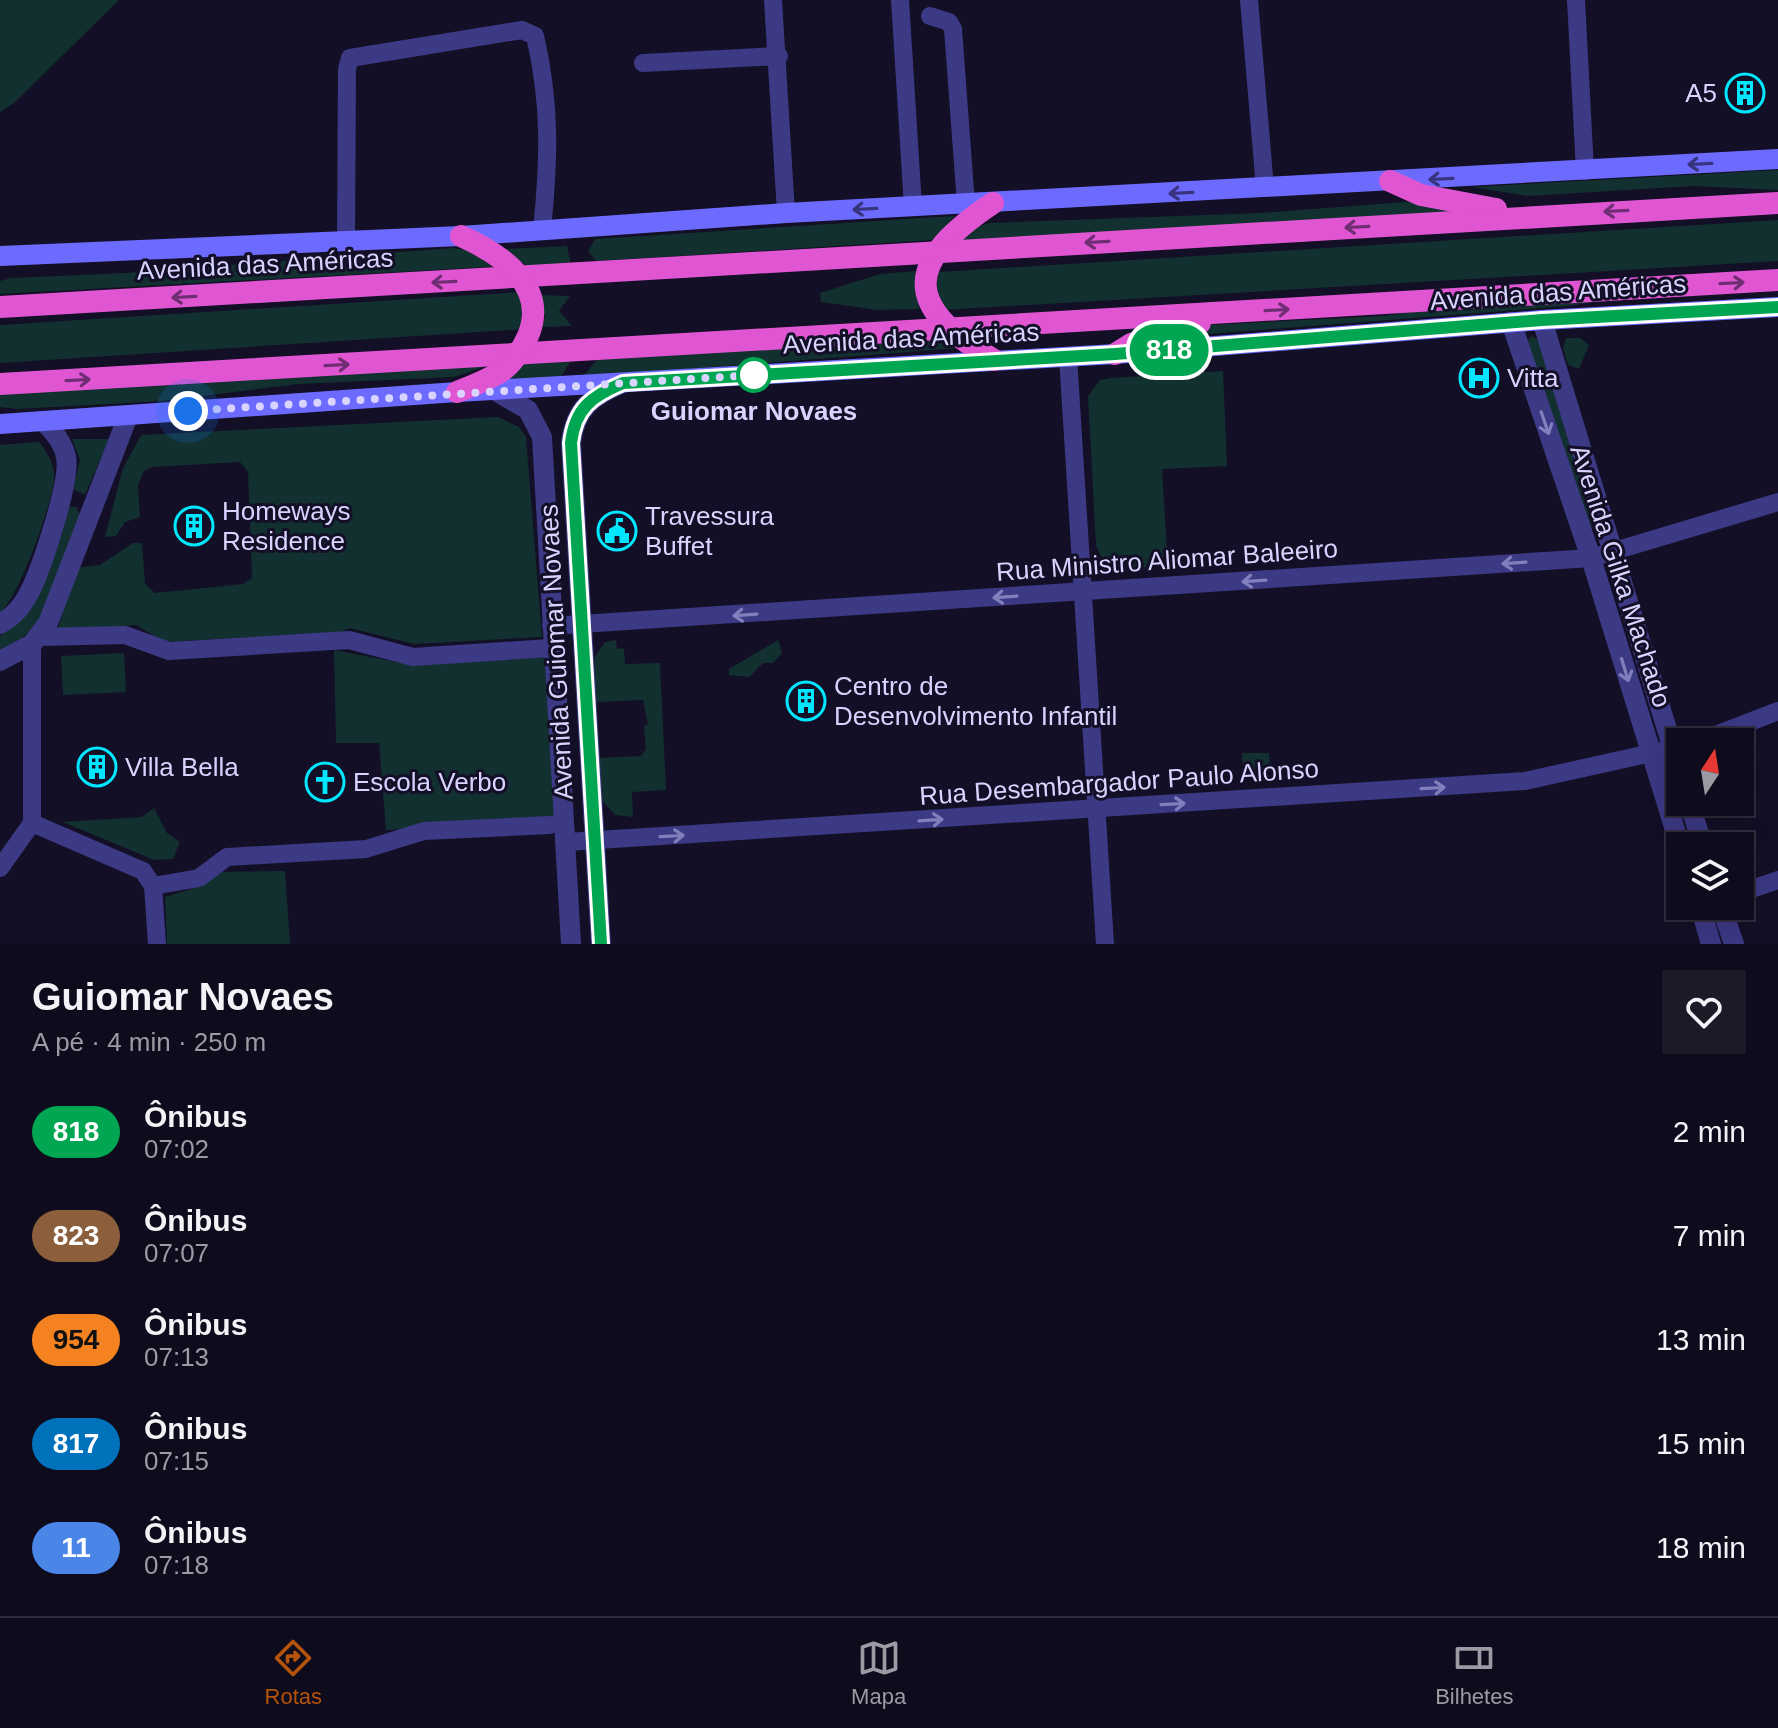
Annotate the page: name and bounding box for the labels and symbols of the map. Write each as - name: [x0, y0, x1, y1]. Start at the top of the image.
- building icon: A5: [1724, 72, 1766, 114]
- place label: A5: [1685, 78, 1717, 108]
- one-way arrow: [1687, 157, 1714, 172]
- one-way arrow: [1428, 172, 1455, 187]
- one-way arrow: [1168, 185, 1195, 200]
- one-way arrow: [852, 202, 879, 217]
- one-way arrow: [1603, 204, 1630, 219]
- one-way arrow: [1344, 219, 1371, 234]
- one-way arrow: [1084, 235, 1111, 250]
- street label: Avenida das Américas: [136, 242, 394, 286]
- street label: Avenida das Américas: [1429, 268, 1687, 316]
- one-way arrow: [431, 275, 458, 290]
- one-way arrow: [1718, 275, 1745, 290]
- one-way arrow: [172, 289, 198, 304]
- one-way arrow: [1263, 302, 1290, 317]
- street label: Avenida das Américas: [782, 316, 1040, 360]
- line badge: 818: [1123, 324, 1215, 376]
- one-way arrow: [323, 357, 350, 372]
- hospital icon: Vitta: [1458, 357, 1500, 399]
- marker: Guiomar Novaes: [737, 358, 771, 392]
- place label: Vitta: [1507, 363, 1559, 393]
- one-way arrow: [64, 372, 91, 387]
- your location: [168, 391, 208, 431]
- place label: Guiomar Novaes: [651, 396, 857, 426]
- one-way arrow: [1538, 410, 1553, 435]
- street label: Avenida Gilka Machado: [1564, 441, 1678, 711]
- place label: Homeways Residence: [222, 496, 351, 556]
- place label: Travessura Buffet: [645, 501, 775, 561]
- street label: Avenida Guiomar Novaes: [533, 504, 579, 800]
- building icon: Homeways Residence: [173, 505, 215, 547]
- public building icon: Travessura Buffet: [596, 510, 638, 552]
- street label: Rua Ministro Aliomar Baleeiro: [995, 533, 1339, 587]
- one-way arrow: [1501, 556, 1528, 571]
- one-way arrow: [1241, 573, 1268, 588]
- one-way arrow: [992, 590, 1019, 605]
- one-way arrow: [732, 607, 759, 622]
- one-way arrow: [1619, 657, 1633, 682]
- place label: Centro de Desenvolvimento Infantil: [834, 671, 1117, 731]
- building icon: Centro de Desenvolvimento Infantil: [785, 680, 827, 722]
- north arrow: [1666, 728, 1754, 816]
- building icon: Villa Bella: [76, 746, 118, 788]
- place label: Villa Bella: [125, 752, 239, 782]
- street label: Rua Desembargador Paulo Alonso: [918, 753, 1320, 811]
- church icon: Escola Verbo: [304, 761, 346, 803]
- place label: Escola Verbo: [353, 767, 506, 797]
- one-way arrow: [1419, 781, 1446, 796]
- one-way arrow: [1159, 796, 1186, 811]
- one-way arrow: [917, 812, 944, 827]
- one-way arrow: [658, 828, 685, 843]

